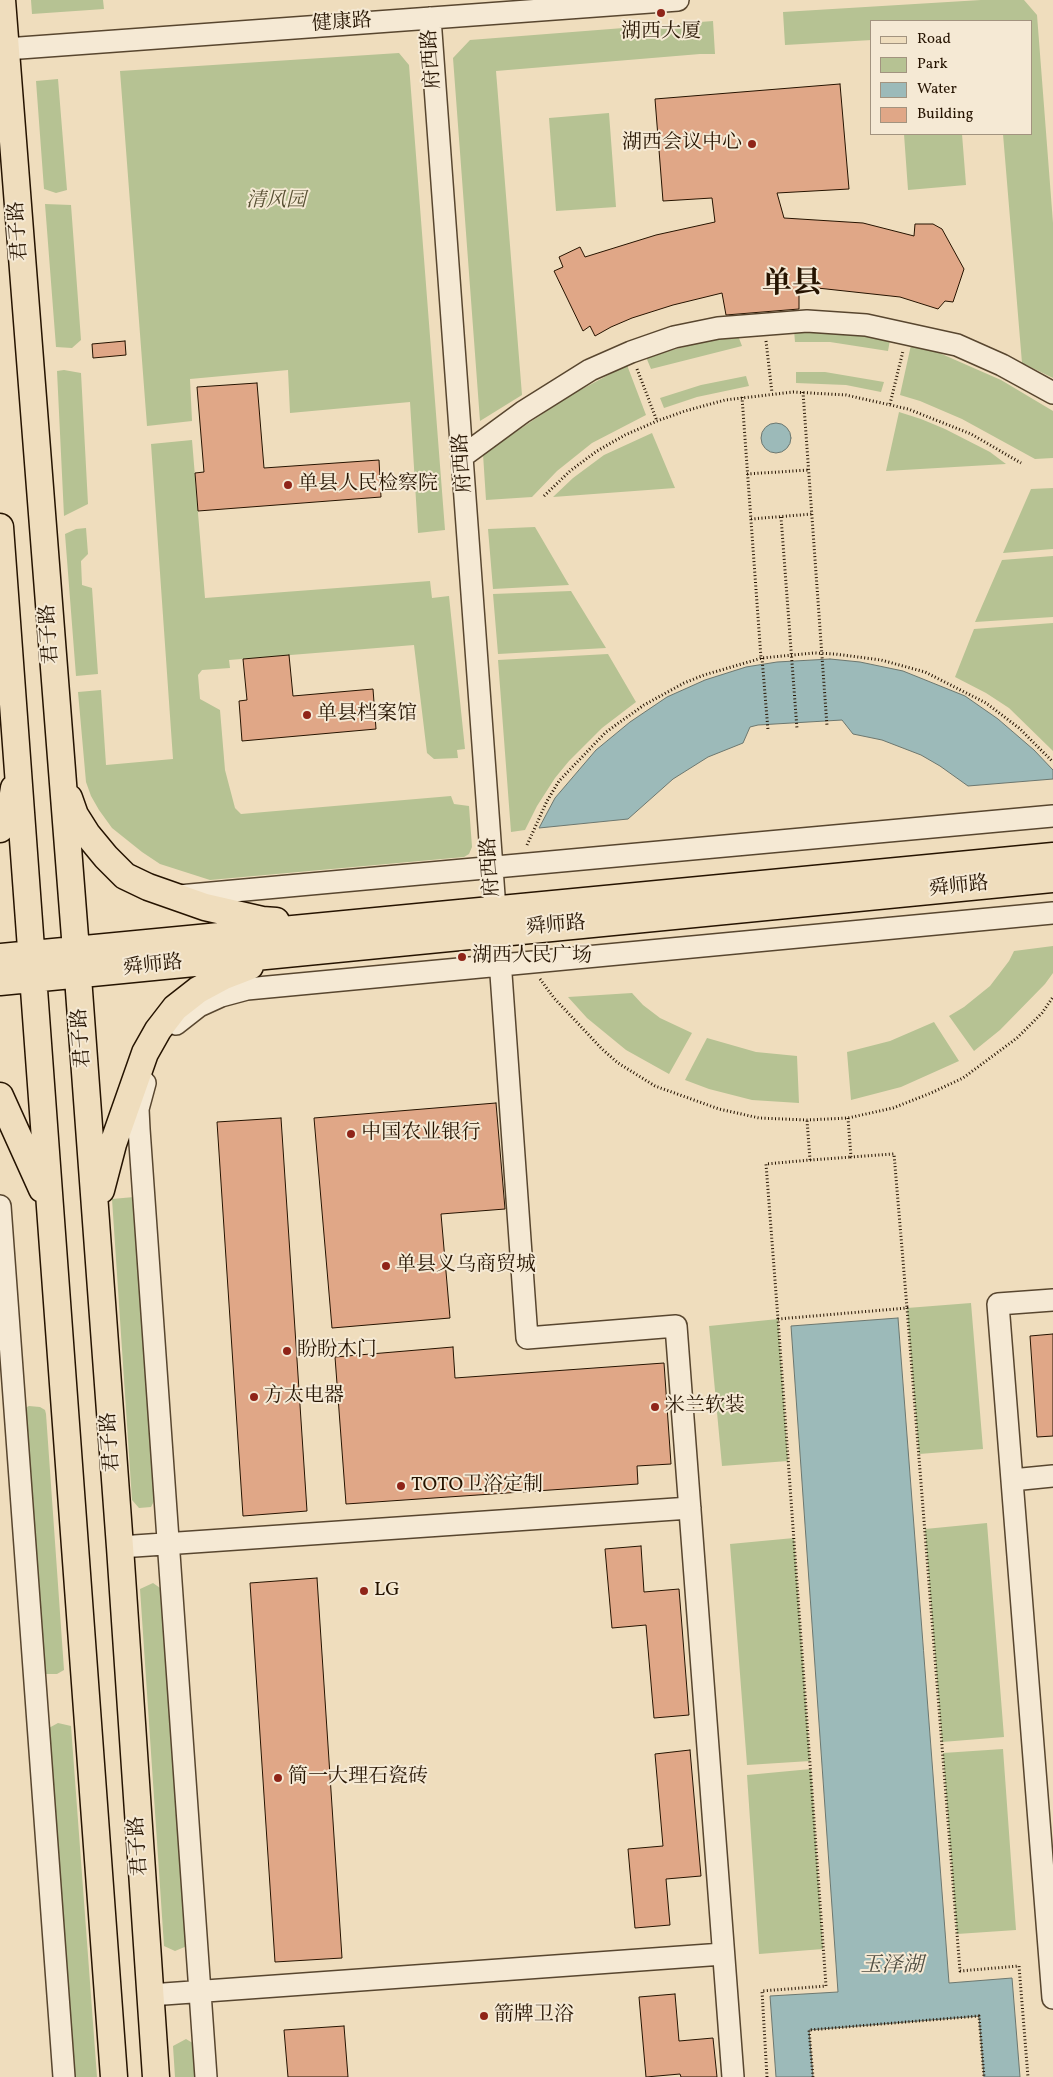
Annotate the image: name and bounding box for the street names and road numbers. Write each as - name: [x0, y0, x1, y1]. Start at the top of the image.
- street label: 健康路: [311, 10, 373, 38]
- street label: 府西路: [419, 28, 447, 90]
- street label: 君子路: [6, 200, 34, 262]
- street label: 府西路: [450, 432, 478, 494]
- street label: 君子路: [37, 603, 65, 665]
- street label: 府西路: [478, 836, 506, 898]
- street label: 舜师路: [928, 873, 990, 903]
- street label: 舜师路: [525, 912, 587, 942]
- street label: 舜师路: [122, 952, 184, 982]
- street label: 君子路: [69, 1007, 97, 1069]
- street label: 君子路: [98, 1411, 126, 1473]
- street label: 君子路: [126, 1815, 154, 1877]

